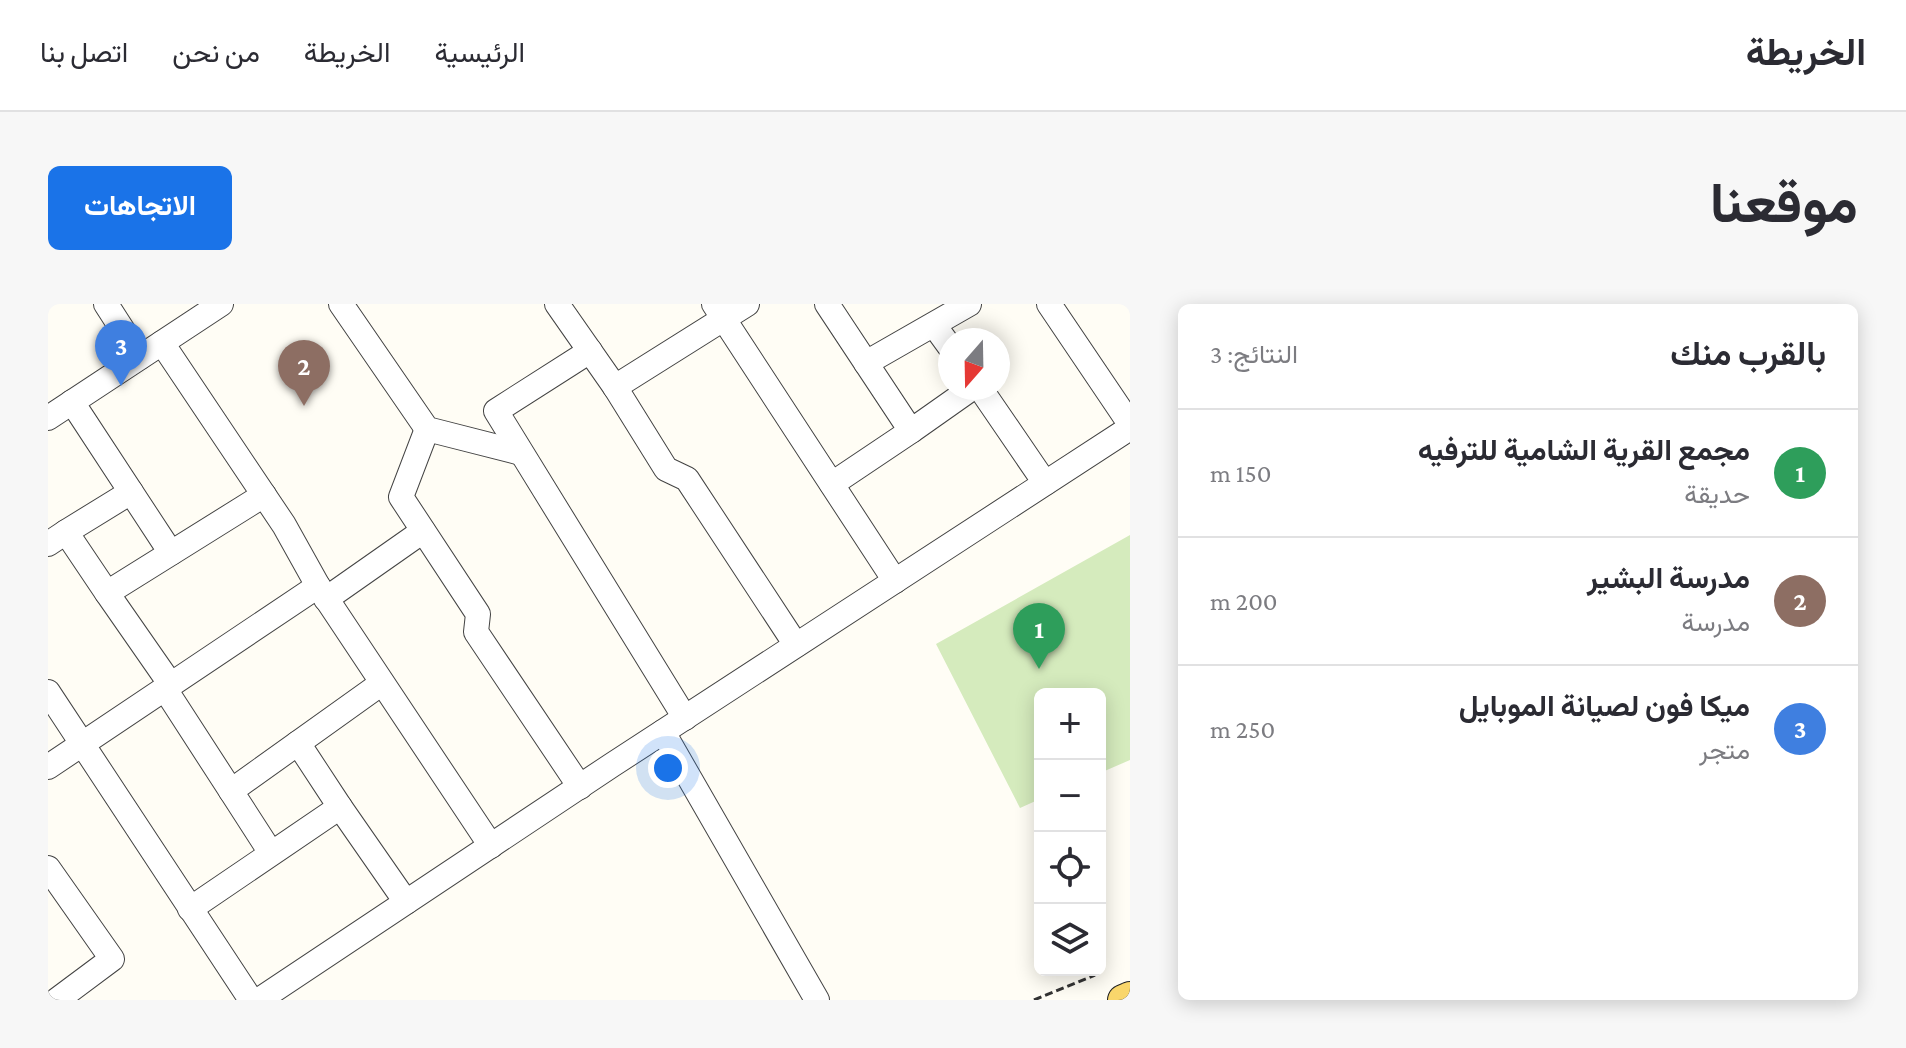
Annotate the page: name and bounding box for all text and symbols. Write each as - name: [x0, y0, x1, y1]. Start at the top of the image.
- text: الخريطة: [1746, 31, 1866, 73]
- text: اتصل بنا: [40, 37, 128, 68]
- text: من نحن: [172, 37, 260, 68]
- text: الخريطة: [304, 37, 390, 68]
- text: الرئيسية: [434, 37, 525, 68]
- button: الاتجاهات: [48, 166, 232, 250]
- text: موقعنا: [1710, 172, 1858, 234]
- pin: 3: [95, 320, 147, 386]
- north arrow: [938, 328, 1010, 400]
- text: بالقرب منك: [1670, 335, 1826, 372]
- pin: 2: [278, 340, 330, 406]
- text: النتائج: 3: [1210, 340, 1298, 369]
- text: مجمع القرية الشامية للترفيه: [1418, 433, 1750, 466]
- text: 150 m: [1210, 459, 1271, 488]
- text: 1: [1795, 459, 1805, 488]
- text: حديقة: [1684, 480, 1750, 509]
- text: مدرسة البشير: [1587, 561, 1750, 594]
- text: 200 m: [1210, 587, 1278, 616]
- text: 2: [1793, 587, 1807, 616]
- pin: 1: [1013, 603, 1065, 669]
- text: مدرسة: [1681, 608, 1750, 637]
- map controls: [1034, 688, 1106, 976]
- button: +: [1034, 688, 1106, 760]
- text: ميكا فون لصيانة الموبايل: [1459, 689, 1750, 722]
- text: 250 m: [1210, 715, 1275, 744]
- text: 3: [1794, 715, 1806, 744]
- text: متجر: [1699, 736, 1750, 765]
- your location: [648, 748, 688, 788]
- button: −: [1034, 760, 1106, 832]
- button: locate: [1034, 832, 1106, 904]
- button: layers: [1034, 904, 1106, 976]

